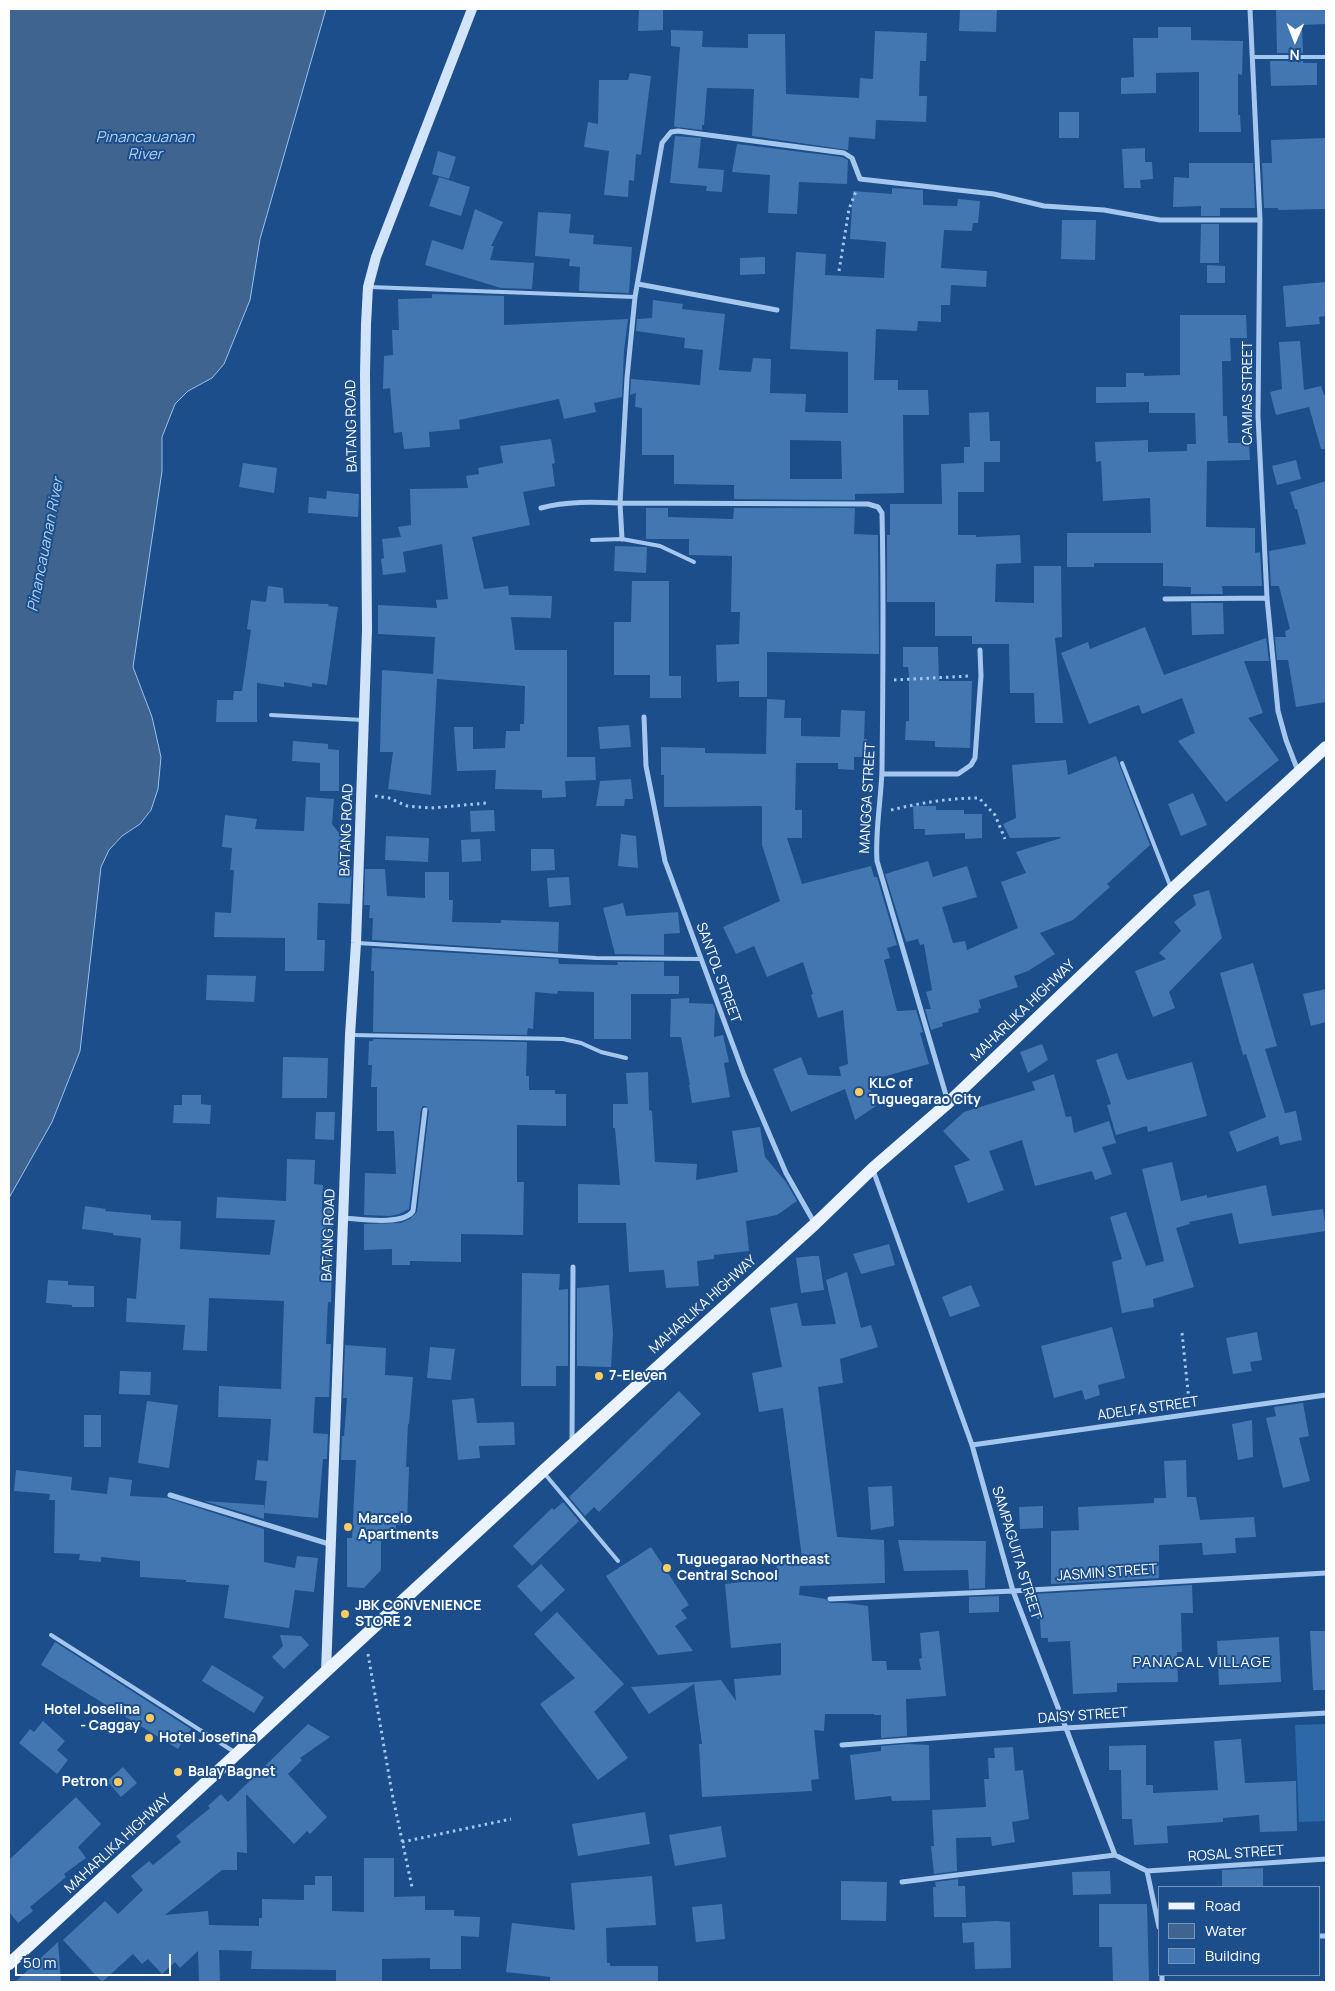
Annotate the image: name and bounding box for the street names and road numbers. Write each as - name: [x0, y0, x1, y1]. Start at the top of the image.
- street label: CAMIAS STREET: [1240, 341, 1256, 445]
- street label: BATANG ROAD: [343, 379, 361, 473]
- street label: MANGGA STREET: [857, 742, 879, 854]
- street label: BATANG ROAD: [337, 783, 357, 877]
- street label: SANTOL STREET: [692, 920, 744, 1026]
- street label: MAHARLIKA HIGHWAY: [967, 957, 1079, 1065]
- street label: BATANG ROAD: [319, 1188, 339, 1282]
- street label: MAHARLIKA HIGHWAY: [646, 1252, 760, 1358]
- street label: ADELFA STREET: [1096, 1394, 1200, 1424]
- street label: SAMPAGUITA STREET: [988, 1484, 1044, 1622]
- street label: JASMIN STREET: [1056, 1561, 1158, 1585]
- street label: DAISY STREET: [1037, 1704, 1129, 1728]
- street label: MAHARLIKA HIGHWAY: [62, 1791, 174, 1897]
- street label: ROSAL STREET: [1187, 1842, 1285, 1866]

